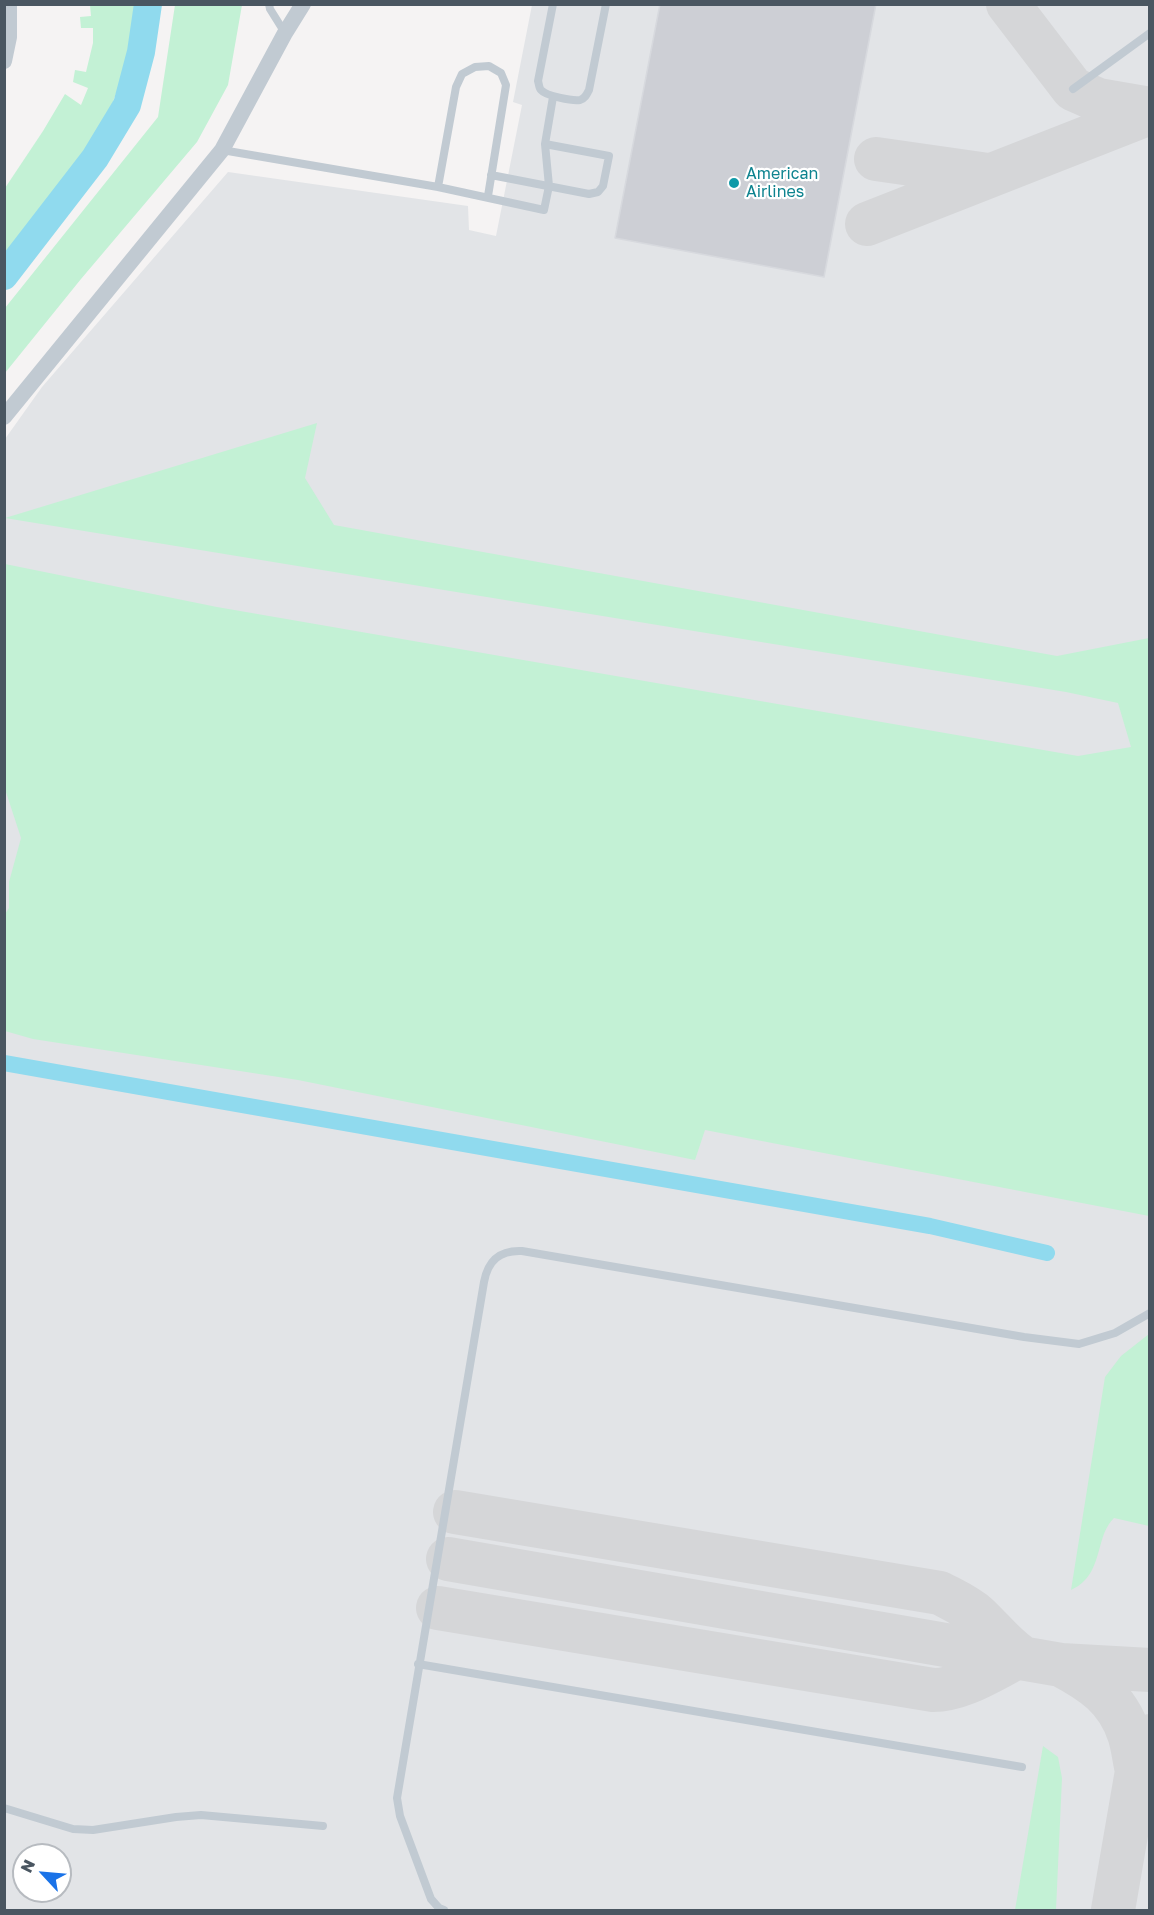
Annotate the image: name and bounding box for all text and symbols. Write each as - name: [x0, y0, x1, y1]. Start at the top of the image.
- place label: American Airlines: [746, 164, 818, 202]
- marker: American Airlines: [727, 176, 741, 190]
- north arrow: [12, 1843, 72, 1903]
- text: N: [16, 1856, 39, 1876]

